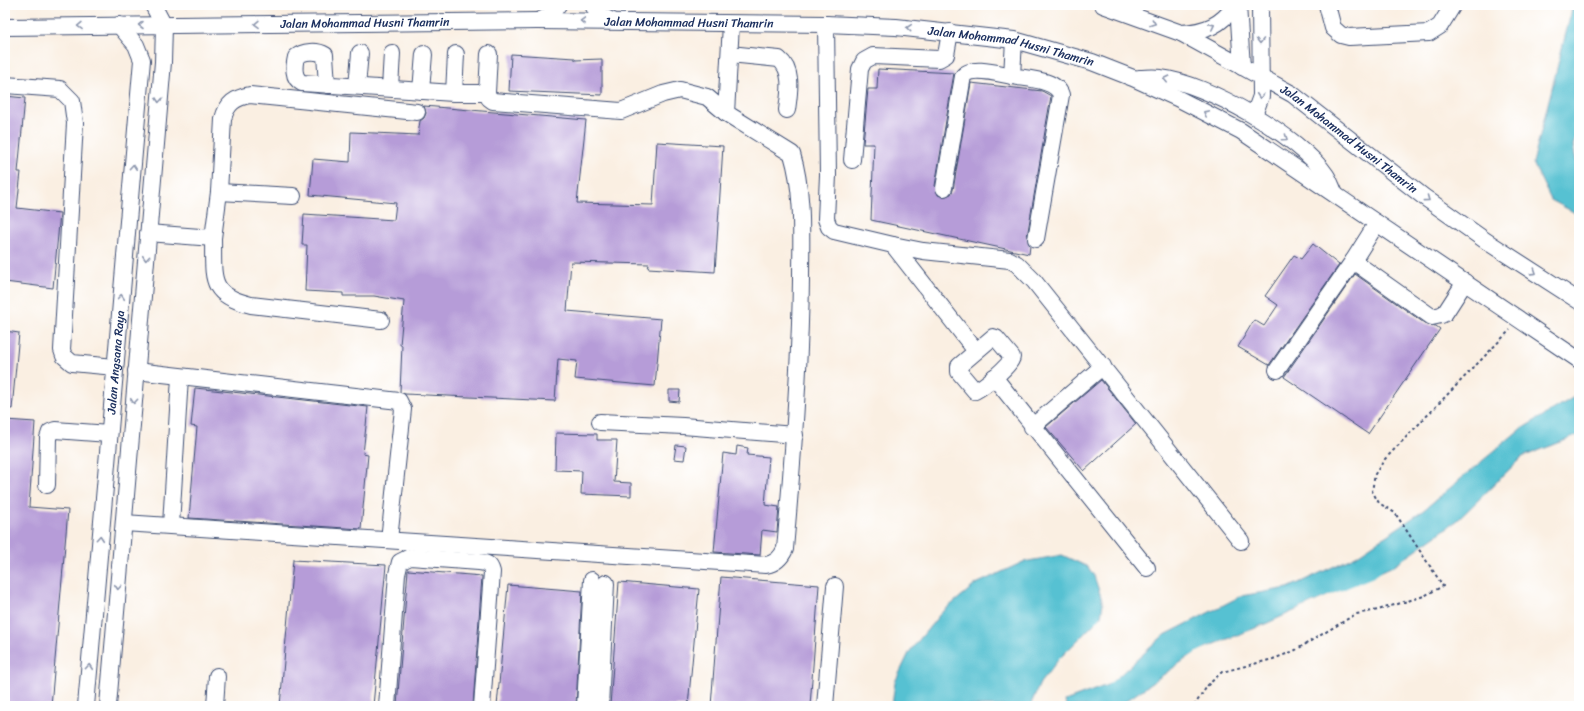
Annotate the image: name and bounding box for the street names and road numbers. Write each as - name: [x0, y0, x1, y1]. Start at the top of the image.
- street label: Jalan Mohammad Husni Thamrin: [279, 11, 450, 35]
- street label: Jalan Mohammad Husni Thamrin: [603, 11, 774, 34]
- street label: Jalan Mohammad Husni Thamrin: [926, 19, 1097, 73]
- street label: Jalan Mohammad Husni Thamrin: [1275, 78, 1423, 200]
- street label: Jalan Angsana Raya: [100, 310, 131, 416]

